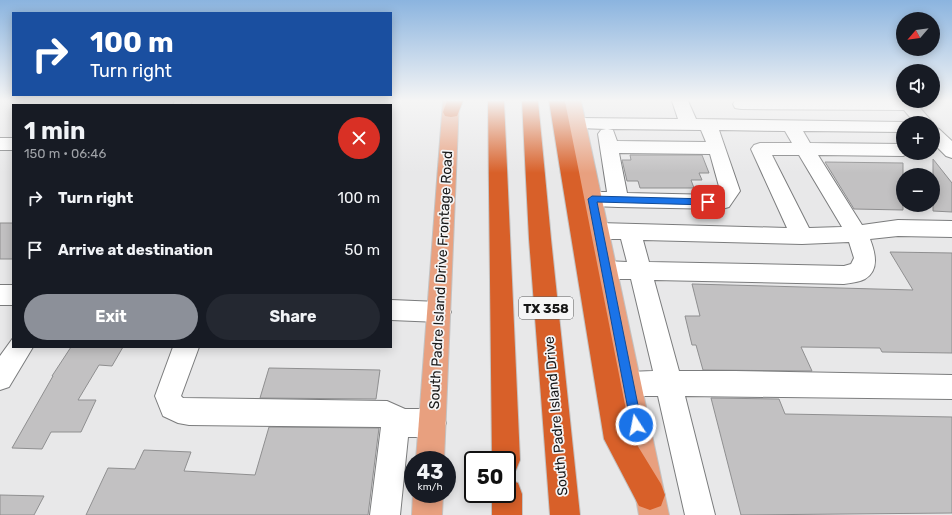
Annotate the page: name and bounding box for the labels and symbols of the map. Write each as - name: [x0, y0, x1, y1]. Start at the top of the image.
- north arrow: [896, 12, 940, 56]
- street label: South Padre Island Drive Frontage Road: [426, 150, 456, 410]
- pin: [691, 185, 725, 219]
- road number: TX 358: [519, 297, 573, 319]
- street label: South Padre Island Drive: [541, 335, 571, 496]
- position arrow: [615, 404, 657, 446]
- speed limit sign: 50: [464, 451, 516, 503]

